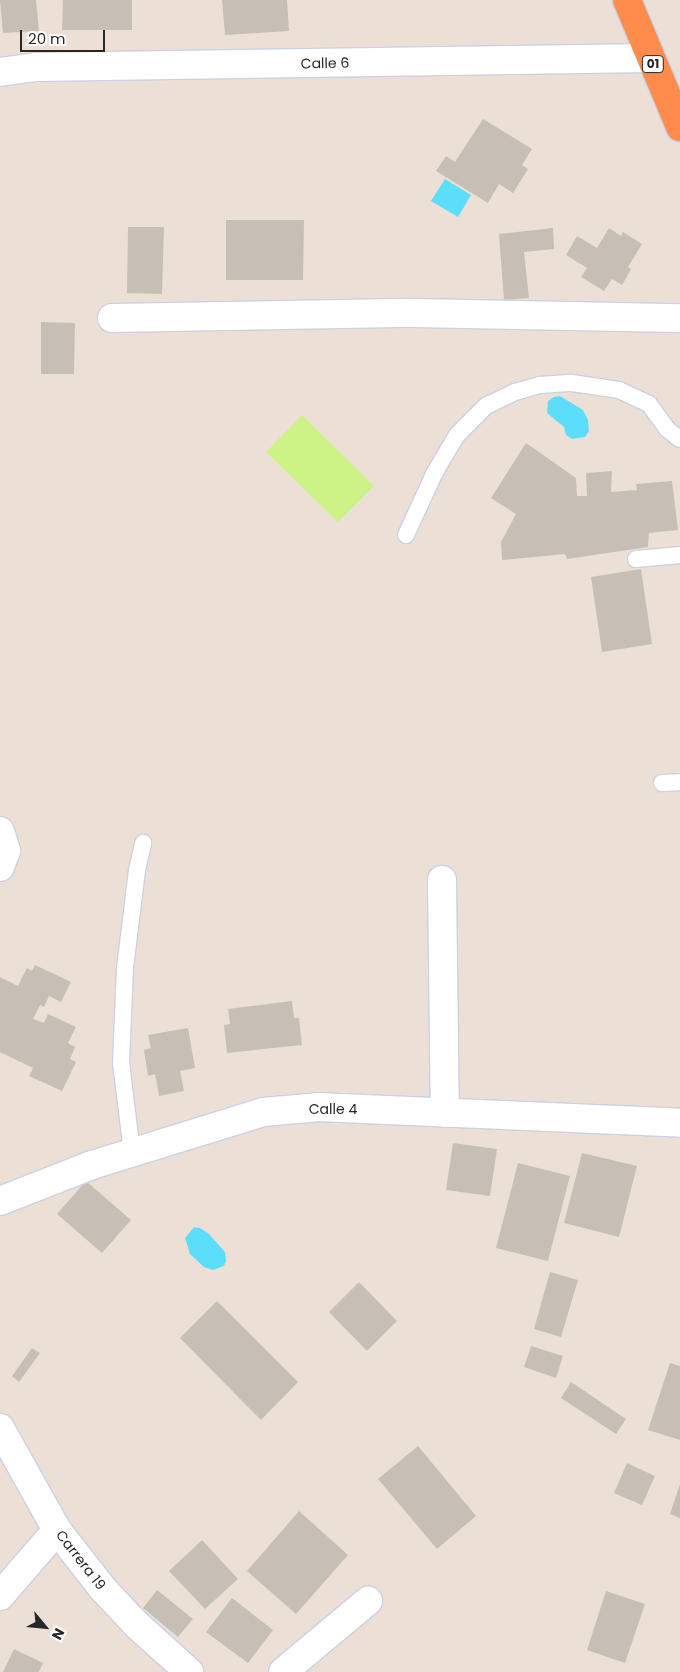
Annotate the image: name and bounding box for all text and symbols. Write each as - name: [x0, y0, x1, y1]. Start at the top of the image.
- scale bar: [22, 20, 108, 52]
- text: 20 m: [28, 28, 66, 49]
- street label: Calle 6: [301, 54, 349, 72]
- road number: 01: [642, 54, 664, 74]
- street label: Calle 4: [309, 1101, 357, 1117]
- street label: Carrera 19: [52, 1527, 110, 1593]
- north arrow: [20, 1602, 70, 1652]
- text: N: [47, 1625, 70, 1643]

